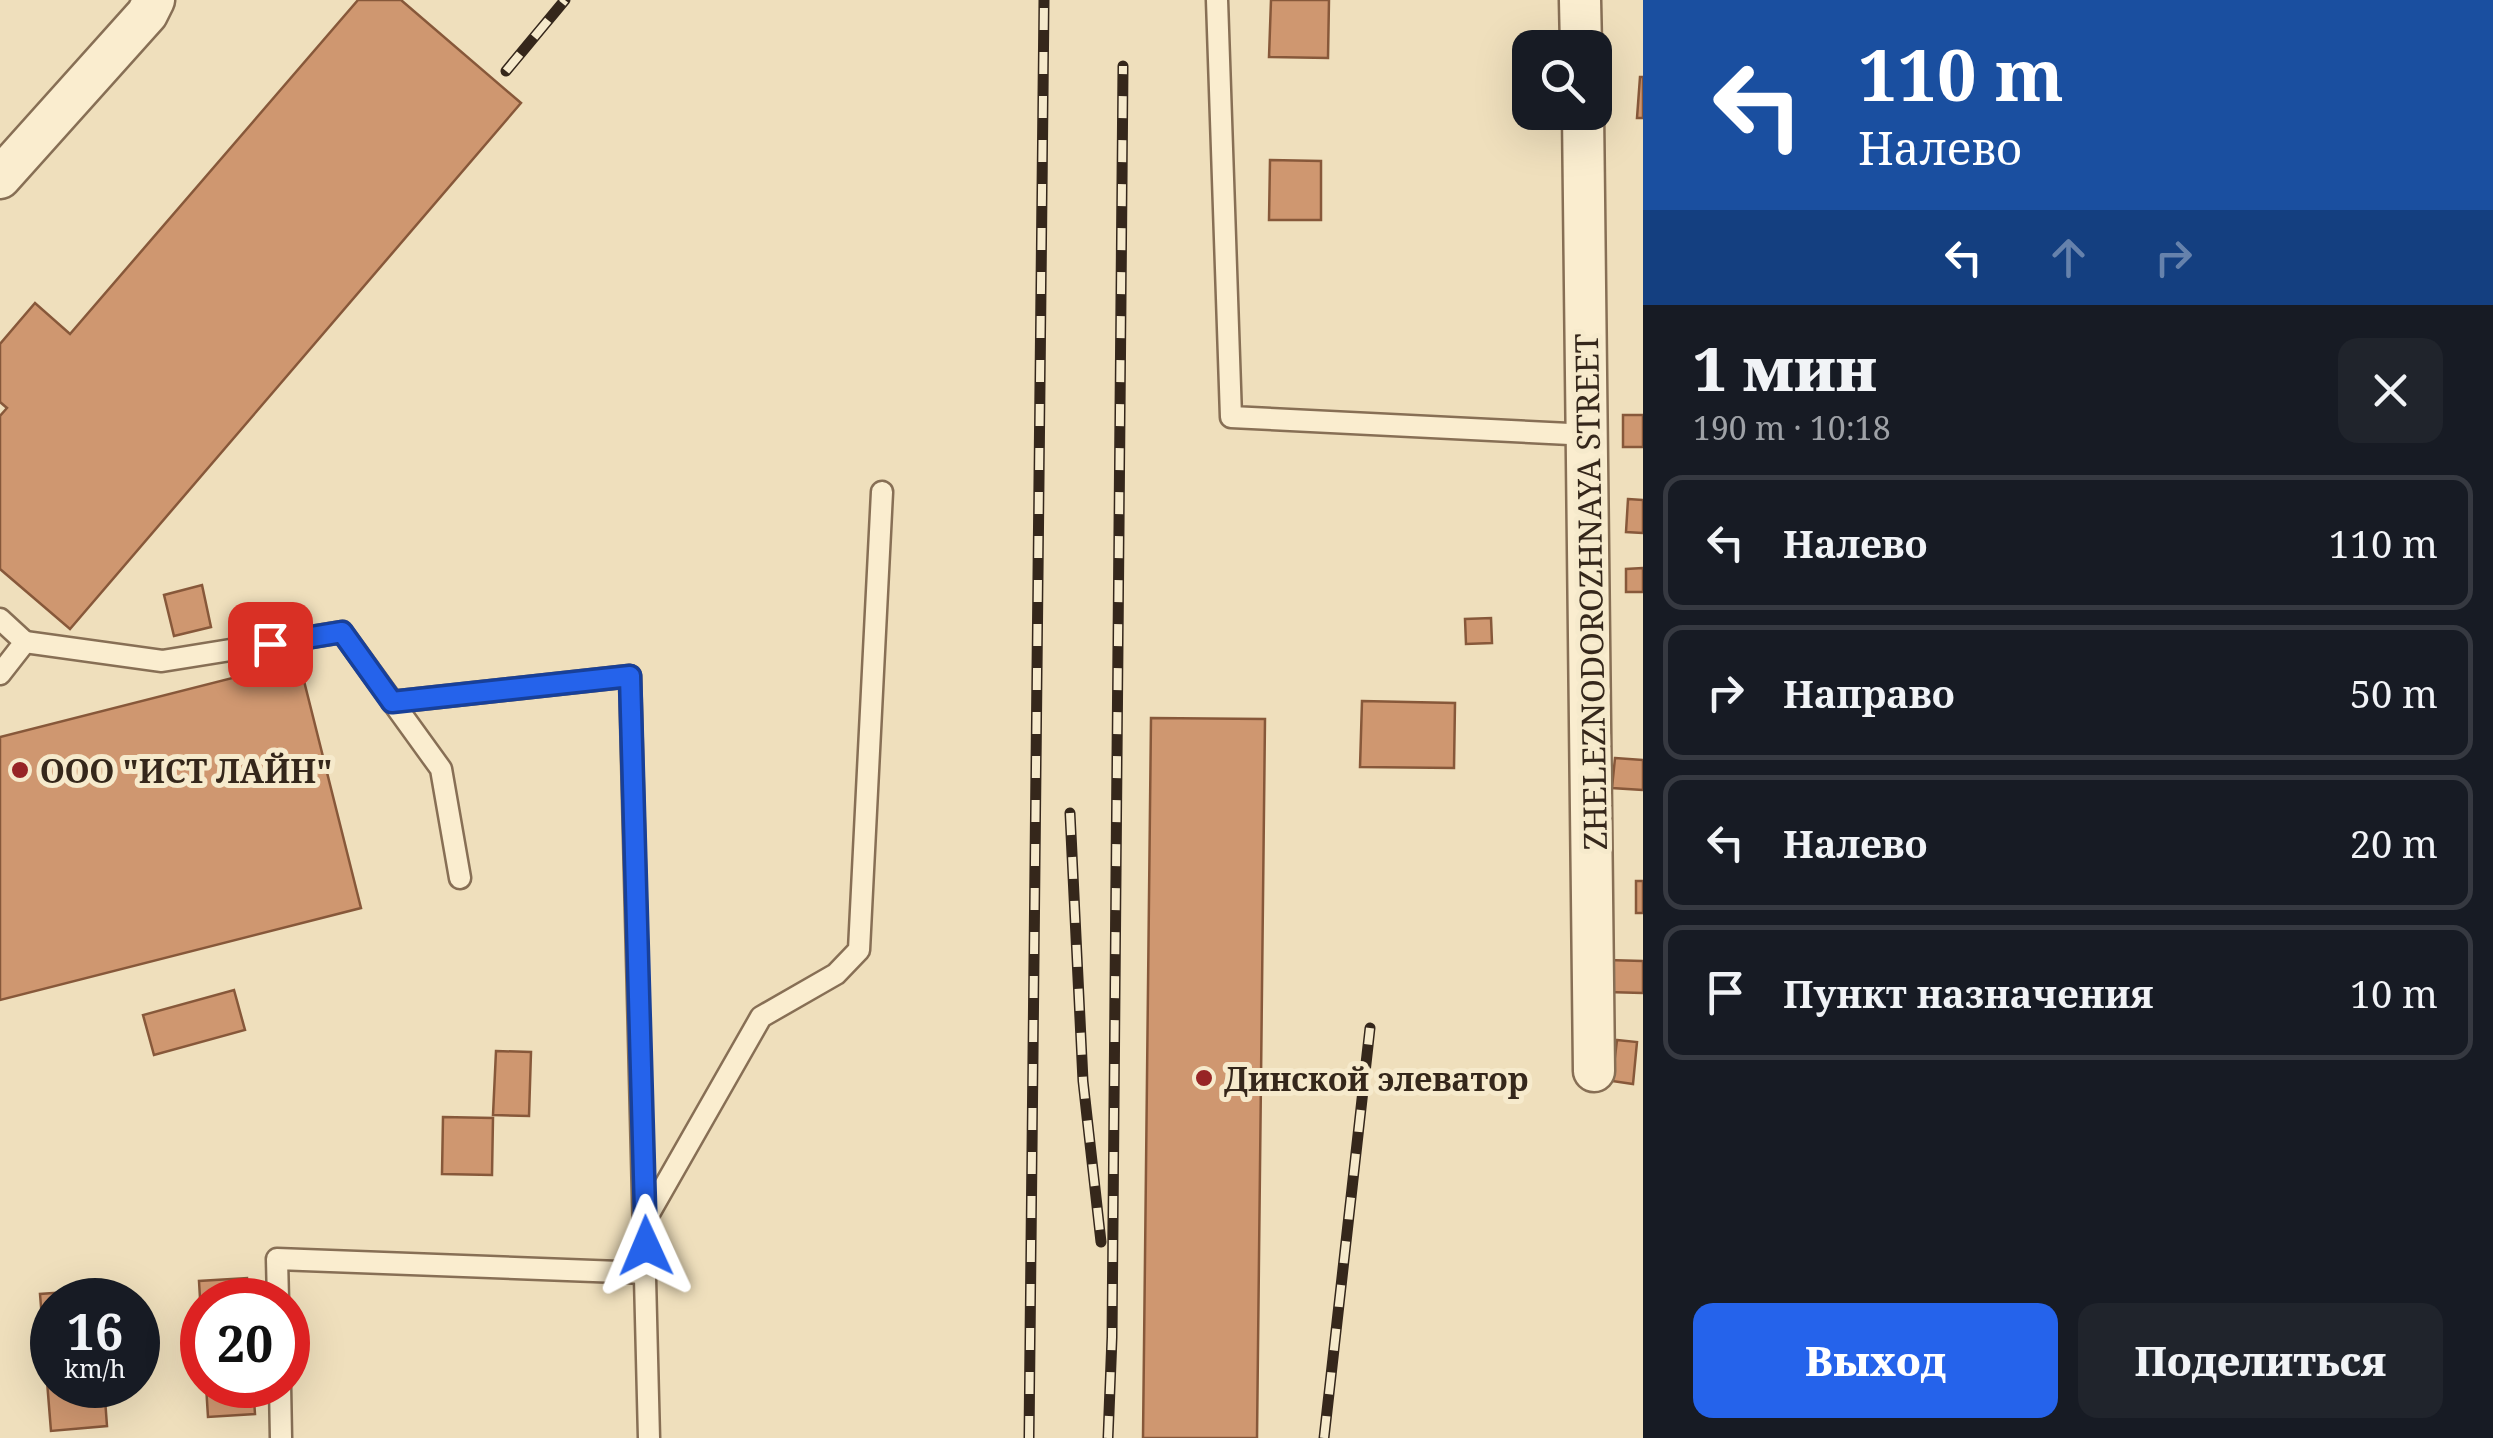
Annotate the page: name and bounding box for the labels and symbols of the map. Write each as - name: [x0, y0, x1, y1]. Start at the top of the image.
- street label: ZHELEZNODOROZHNAYA STREET: [1564, 333, 1616, 851]
- pin: [228, 602, 313, 687]
- place label: ООО "ИСТ ЛАЙН": [40, 749, 333, 792]
- marker: ООО "ИСТ ЛАЙН": [9, 759, 31, 781]
- place label: Динской элеватор: [1224, 1057, 1528, 1100]
- marker: Динской элеватор: [1193, 1067, 1215, 1089]
- position arrow: [594, 1194, 698, 1298]
- speed limit sign: 20: [180, 1278, 310, 1408]

